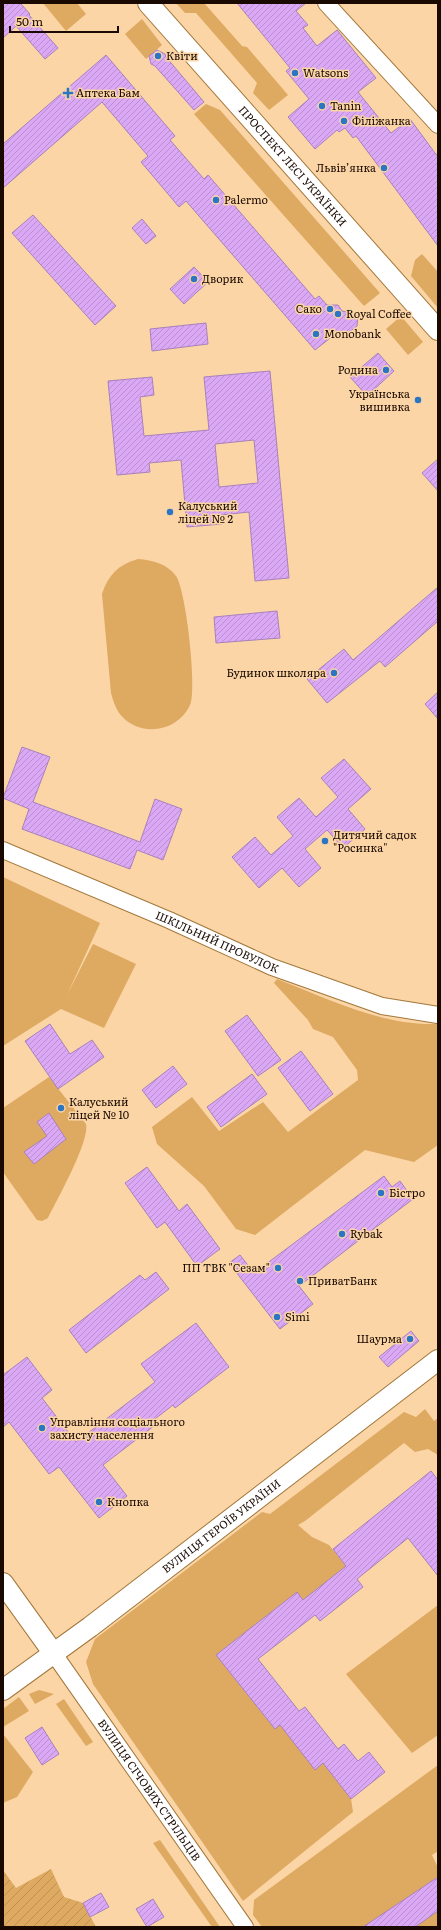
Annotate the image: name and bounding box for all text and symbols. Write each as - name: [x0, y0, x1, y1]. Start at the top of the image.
- scale bar: [10, 8, 118, 34]
- text: 50 m: [16, 12, 43, 30]
- place label: Квіти: [166, 47, 198, 63]
- marker: Квіти: [153, 51, 163, 61]
- place label: Watsons: [303, 64, 348, 80]
- marker: Watsons: [290, 68, 300, 78]
- place label: Аптека Бам: [76, 84, 140, 100]
- marker: Аптека Бам: [63, 88, 73, 98]
- place label: Tanin: [330, 97, 361, 113]
- marker: Tanin: [317, 101, 327, 111]
- street label: ПРОСПЕКТ ЛЕСІ УКРАЇНКИ: [236, 102, 351, 229]
- place label: Філіжанка: [352, 112, 411, 128]
- marker: Філіжанка: [339, 116, 349, 126]
- place label: Львів’янка: [316, 159, 376, 175]
- marker: Львів’янка: [379, 163, 389, 173]
- place label: Palermo: [224, 191, 268, 207]
- marker: Palermo: [211, 195, 221, 205]
- place label: Дворик: [202, 270, 244, 286]
- marker: Дворик: [189, 274, 199, 284]
- place label: Сако: [296, 300, 322, 316]
- marker: Сако: [325, 304, 335, 314]
- place label: Royal Coffee: [346, 305, 412, 321]
- marker: Royal Coffee: [333, 309, 343, 319]
- place label: Monobank: [324, 325, 381, 341]
- marker: Monobank: [311, 329, 321, 339]
- place label: Родина: [338, 361, 378, 377]
- marker: Родина: [381, 365, 391, 375]
- place label: Українська вишивка: [349, 385, 410, 414]
- marker: Українська вишивка: [413, 395, 423, 405]
- place label: Калуський ліцей № 2: [178, 497, 238, 526]
- marker: Калуський ліцей № 2: [165, 507, 175, 517]
- place label: Будинок школяра: [226, 664, 326, 680]
- marker: Будинок школяра: [329, 668, 339, 678]
- place label: Дитячий садок "Росинка": [333, 826, 417, 855]
- marker: Дитячий садок "Росинка": [320, 836, 330, 846]
- street label: ШКІЛЬНИЙ ПРОВУЛОК: [153, 906, 281, 976]
- place label: Калуський ліцей № 10: [69, 1093, 129, 1122]
- marker: Калуський ліцей № 10: [56, 1103, 66, 1113]
- place label: Бістро: [389, 1184, 425, 1200]
- marker: Бістро: [376, 1188, 386, 1198]
- place label: Rybak: [350, 1225, 383, 1241]
- marker: Rybak: [337, 1229, 347, 1239]
- place label: ПП ТВК "Сезам": [182, 1259, 270, 1275]
- marker: ПП ТВК "Сезам": [273, 1263, 283, 1273]
- place label: ПриватБанк: [308, 1272, 378, 1288]
- marker: ПриватБанк: [295, 1276, 305, 1286]
- place label: Simi: [285, 1308, 310, 1324]
- marker: Simi: [272, 1312, 282, 1322]
- place label: Шаурма: [356, 1330, 402, 1346]
- marker: Шаурма: [405, 1334, 415, 1344]
- place label: Управління соціального захисту населення: [50, 1413, 185, 1442]
- marker: Управління соціального захисту населення: [37, 1423, 47, 1433]
- street label: ВУЛИЦЯ ГЕРОЇВ УКРАЇНИ: [158, 1475, 284, 1576]
- place label: Кнопка: [107, 1493, 149, 1509]
- marker: Кнопка: [94, 1497, 104, 1507]
- street label: ВУЛИЦЯ СІЧОВИХ СТРІЛЬЦІВ: [95, 1715, 205, 1864]

